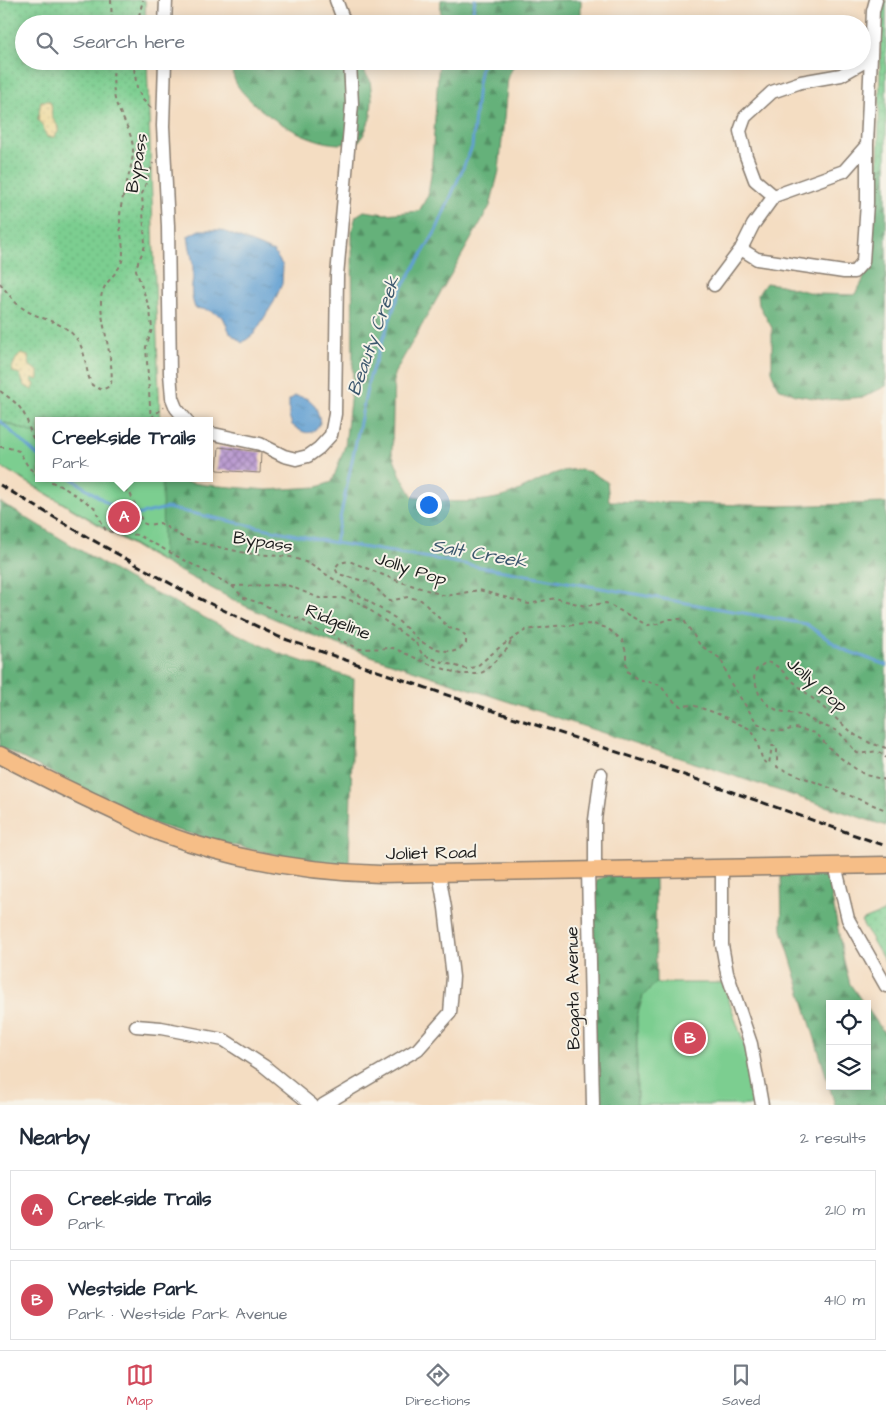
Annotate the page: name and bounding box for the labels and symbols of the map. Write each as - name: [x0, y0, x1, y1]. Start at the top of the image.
- street label: Bypass: [119, 131, 155, 195]
- water label: Beauty Creek: [341, 272, 407, 399]
- your location: [416, 492, 442, 518]
- pin: A: [108, 498, 140, 536]
- street label: Bypass: [231, 525, 295, 560]
- water label: Salt Creek: [429, 532, 529, 576]
- street label: Jolly Pop: [372, 546, 450, 593]
- street label: Ridgeline: [301, 598, 374, 647]
- street label: Jolly Pop: [780, 651, 853, 719]
- street label: Joliet Road: [385, 840, 477, 866]
- street label: Bogata Avenue: [559, 926, 588, 1050]
- pin: B: [674, 1019, 706, 1057]

